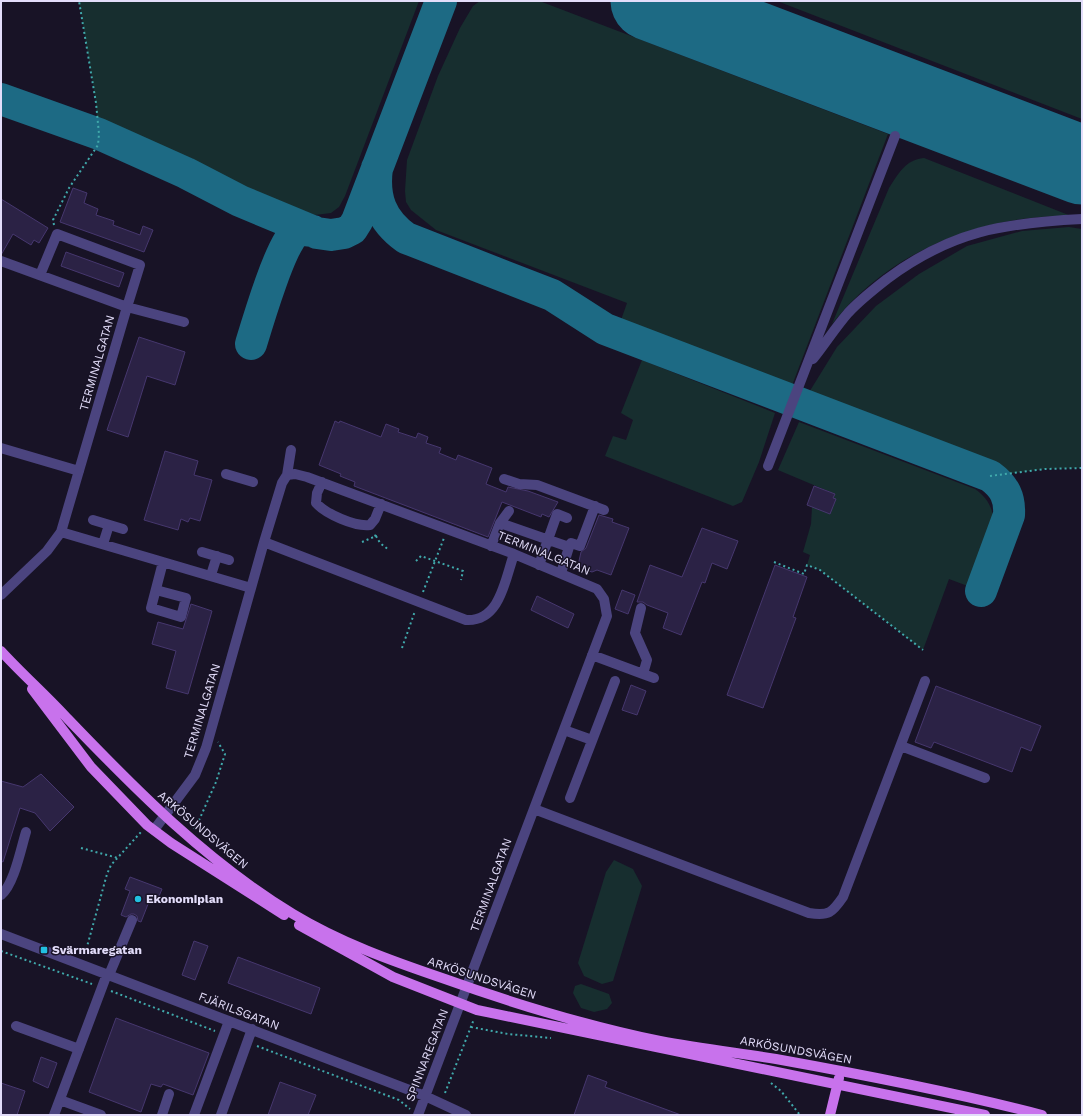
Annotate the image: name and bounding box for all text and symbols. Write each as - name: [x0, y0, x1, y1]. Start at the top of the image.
- street label: TERMINALGATAN: [77, 314, 117, 412]
- street label: TERMINALGATAN: [496, 528, 592, 578]
- street label: TERMINALGATAN: [181, 662, 223, 760]
- street label: ARKÖSUNDSVÄGEN: [155, 788, 251, 872]
- street label: TERMINALGATAN: [468, 836, 514, 934]
- place label: Ekonomiplan: [146, 892, 223, 906]
- marker: Ekonomiplan: [133, 894, 143, 904]
- place label: Svärmaregatan: [52, 943, 142, 957]
- marker: Svärmaregatan: [39, 945, 49, 955]
- street label: ARKÖSUNDSVÄGEN: [426, 954, 538, 1002]
- street label: FJÄRILSGATAN: [197, 989, 281, 1033]
- street label: SPINNAREGATAN: [403, 1007, 451, 1103]
- street label: ARKÖSUNDSVÄGEN: [739, 1033, 853, 1067]

